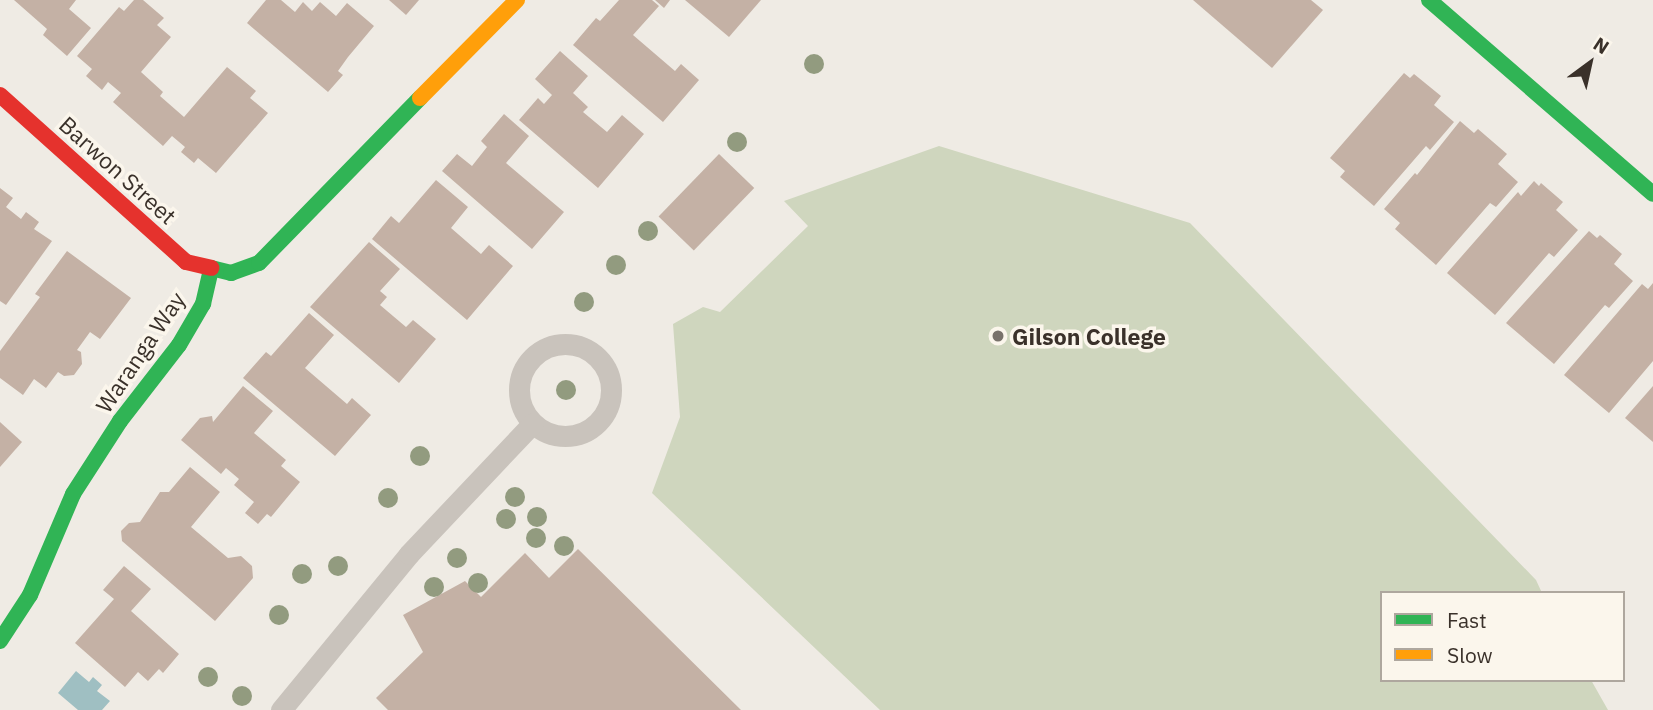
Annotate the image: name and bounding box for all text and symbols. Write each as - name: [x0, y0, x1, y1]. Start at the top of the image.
- north arrow: [1555, 28, 1625, 98]
- text: N: [1589, 32, 1614, 59]
- street label: Barwon Street: [54, 110, 182, 230]
- street label: Waranga Way: [89, 286, 191, 418]
- place label: Gilson College: [1012, 322, 1166, 350]
- marker: Gilson College: [990, 328, 1006, 344]
- legend: [1380, 591, 1625, 682]
- text: Fast: [1447, 606, 1487, 634]
- text: Slow: [1447, 641, 1493, 669]

